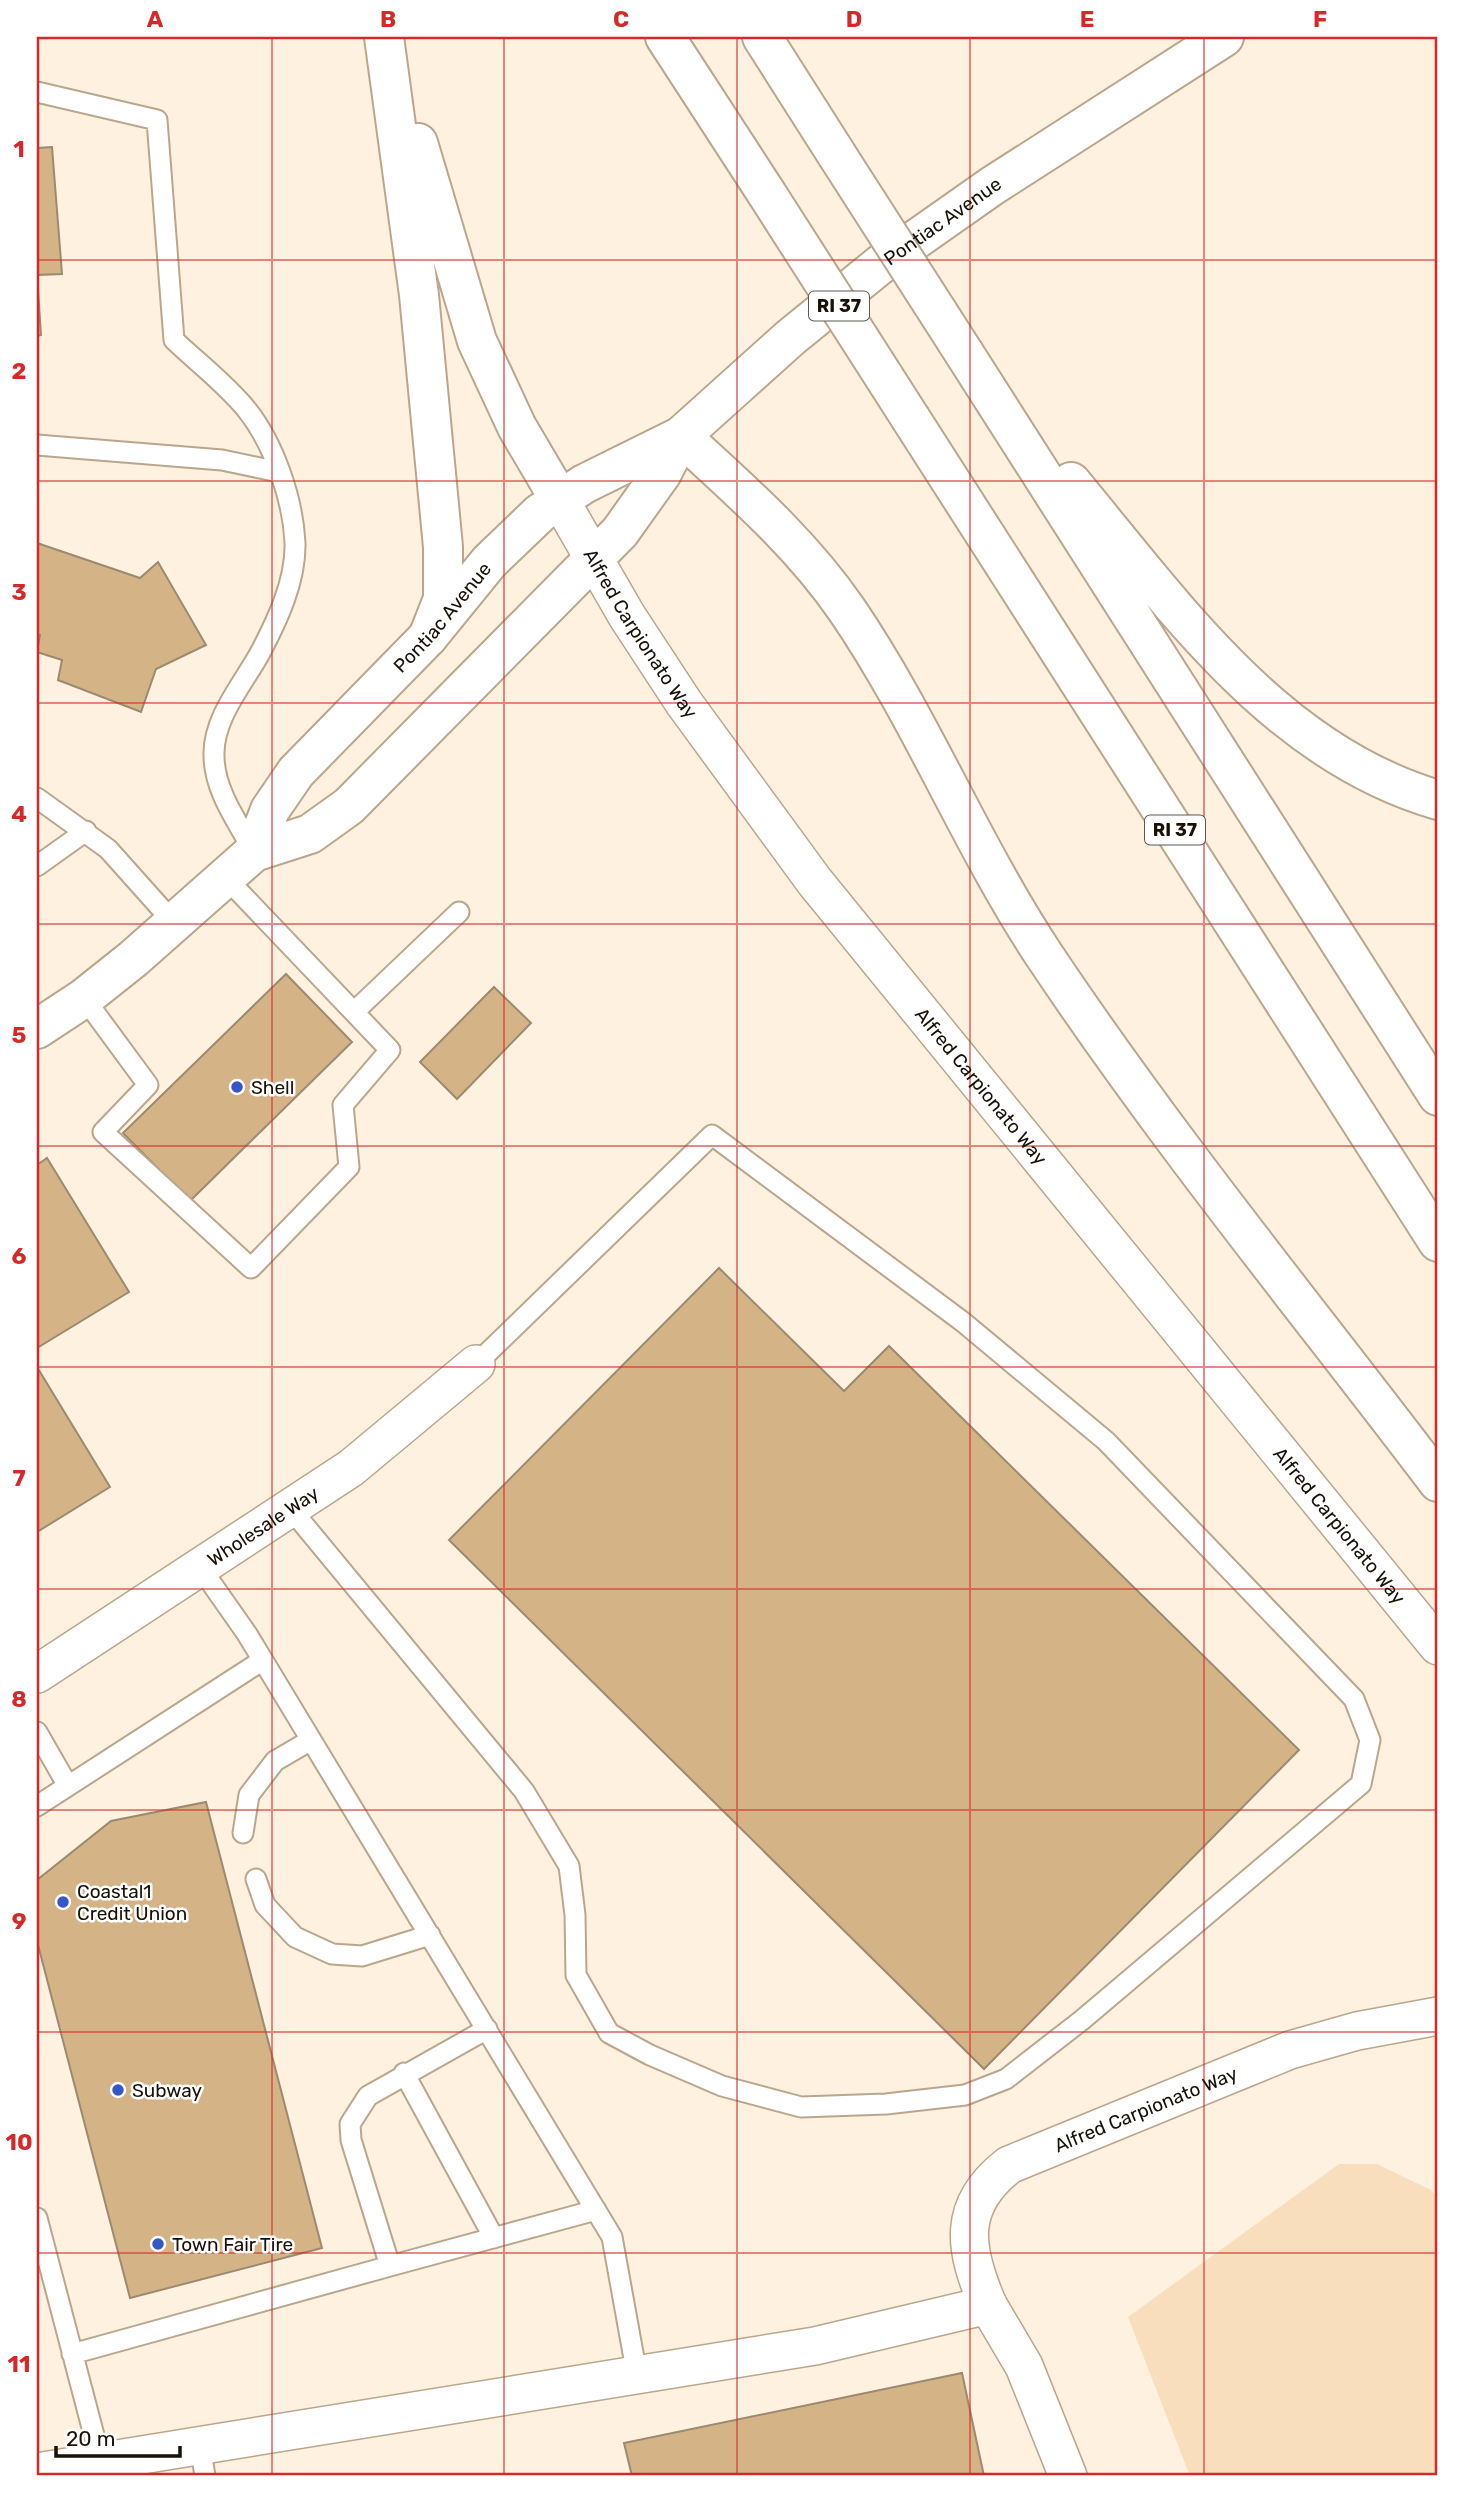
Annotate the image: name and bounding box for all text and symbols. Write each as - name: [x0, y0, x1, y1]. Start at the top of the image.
- text: A: [147, 5, 164, 33]
- text: B: [380, 5, 396, 33]
- text: C: [613, 5, 629, 33]
- text: D: [846, 5, 862, 33]
- text: E: [1080, 5, 1094, 33]
- text: F: [1313, 5, 1327, 33]
- text: 1: [13, 135, 25, 163]
- street label: Pontiac Avenue: [880, 172, 1006, 270]
- road number: RI 37: [809, 292, 869, 320]
- text: 2: [12, 357, 26, 385]
- street label: Alfred Carpionato Way: [579, 545, 702, 723]
- street label: Pontiac Avenue: [389, 558, 496, 677]
- text: 3: [11, 578, 27, 606]
- text: 4: [11, 800, 27, 828]
- road number: RI 37: [1145, 816, 1205, 844]
- street label: Alfred Carpionato Way: [910, 1003, 1052, 1169]
- text: 5: [12, 1021, 27, 1049]
- place label: Shell: [251, 1076, 294, 1099]
- marker: Shell: [229, 1079, 245, 1095]
- text: 6: [12, 1242, 27, 1270]
- street label: Alfred Carpionato Way: [1269, 1443, 1410, 1609]
- text: 7: [12, 1464, 26, 1492]
- street label: Wholesale Way: [203, 1481, 323, 1571]
- text: 8: [11, 1685, 27, 1713]
- place label: Coastal1 Credit Union: [77, 1880, 187, 1925]
- marker: Coastal1 Credit Union: [55, 1894, 71, 1910]
- text: 9: [12, 1907, 26, 1935]
- street label: Alfred Carpionato Way: [1051, 2062, 1241, 2157]
- place label: Subway: [132, 2079, 202, 2102]
- marker: Subway: [110, 2082, 126, 2098]
- text: 10: [5, 2128, 33, 2156]
- place label: Town Fair Tire: [172, 2233, 293, 2256]
- marker: Town Fair Tire: [150, 2236, 166, 2252]
- text: 11: [8, 2350, 30, 2378]
- scale bar: [56, 2415, 180, 2459]
- text: 20 m: [66, 2426, 115, 2451]

